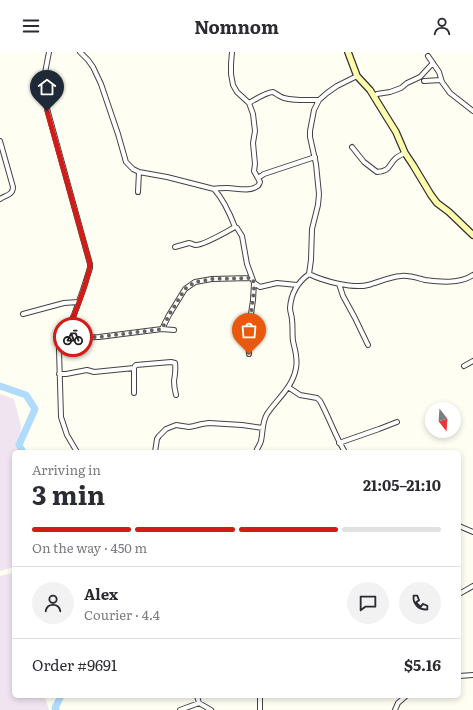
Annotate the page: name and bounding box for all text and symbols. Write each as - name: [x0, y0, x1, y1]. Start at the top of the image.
- text: Nomnom: [194, 13, 279, 40]
- icon: menu: [20, 15, 42, 37]
- icon: person: [431, 15, 453, 37]
- pin: [30, 70, 64, 111]
- icon: home: [36, 76, 58, 98]
- pin: [232, 313, 266, 354]
- courier: [53, 317, 93, 357]
- icon: bag: [238, 319, 260, 341]
- icon: bike: [62, 326, 84, 348]
- north arrow: [425, 402, 461, 438]
- map controls: [425, 402, 461, 438]
- text: Arriving in: [32, 460, 101, 479]
- text: 21:05–21:10: [363, 473, 441, 496]
- text: 3 min: [32, 474, 105, 513]
- text: On the way · 450 m: [32, 538, 147, 557]
- button: person: [32, 582, 74, 624]
- text: Alex: [84, 582, 118, 605]
- button: chat: [347, 582, 389, 624]
- button: phone: [399, 582, 441, 624]
- text: Courier · 4.4: [84, 605, 160, 624]
- text: Order #9691: [32, 653, 117, 676]
- text: $5.16: [404, 653, 441, 676]

